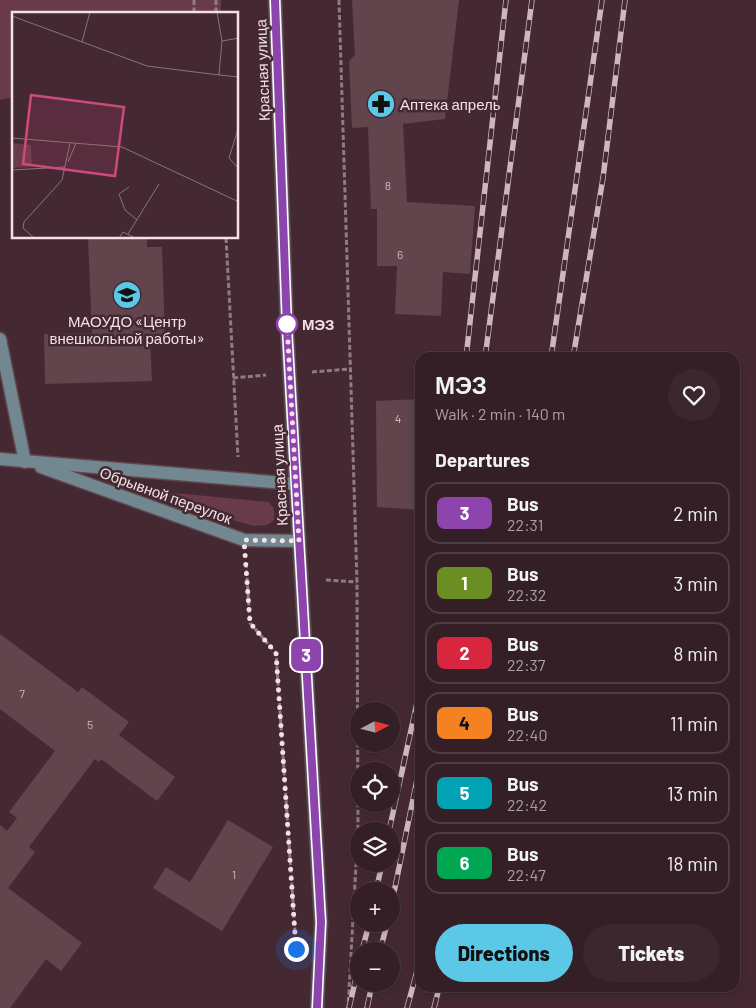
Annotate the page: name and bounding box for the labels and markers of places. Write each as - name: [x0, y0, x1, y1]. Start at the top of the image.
- pharmacy icon: Аптека апрель: [366, 89, 396, 119]
- place label: Аптека апрель: [400, 95, 501, 113]
- school or university icon: МАОУДО «Центр внешкольной работы»: [112, 280, 142, 310]
- place label: МАОУДО «Центр внешкольной работы»: [50, 312, 204, 347]
- marker: МЭЗ: [276, 313, 298, 335]
- place label: МЭЗ: [302, 315, 334, 333]

